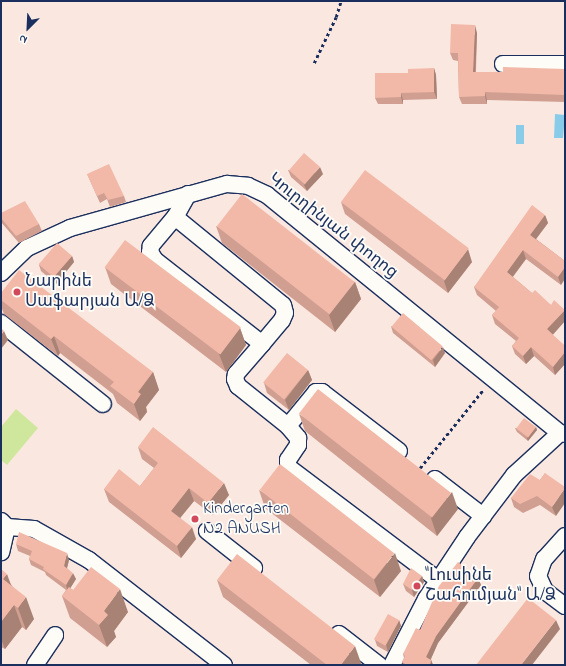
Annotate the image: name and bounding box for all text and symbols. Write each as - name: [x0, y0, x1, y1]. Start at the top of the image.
- north arrow: [8, 8, 48, 48]
- text: N: [16, 30, 30, 48]
- street label: Կուրղինյան փողոց: [264, 169, 402, 283]
- place label: Նարինե Սաֆարյան Ա/Ձ: [25, 272, 155, 312]
- marker: Նարինե Սաֆարյան Ա/Ձ: [12, 287, 22, 297]
- place label: Kindergarten N2 ANUSH: [203, 499, 289, 539]
- marker: Kindergarten N2 ANUSH: [190, 514, 200, 524]
- place label: "Լուսինե Շահումյան" Ա/Ձ: [425, 566, 556, 606]
- marker: "Լուսինե Շահումյան" Ա/Ձ: [412, 581, 422, 591]

